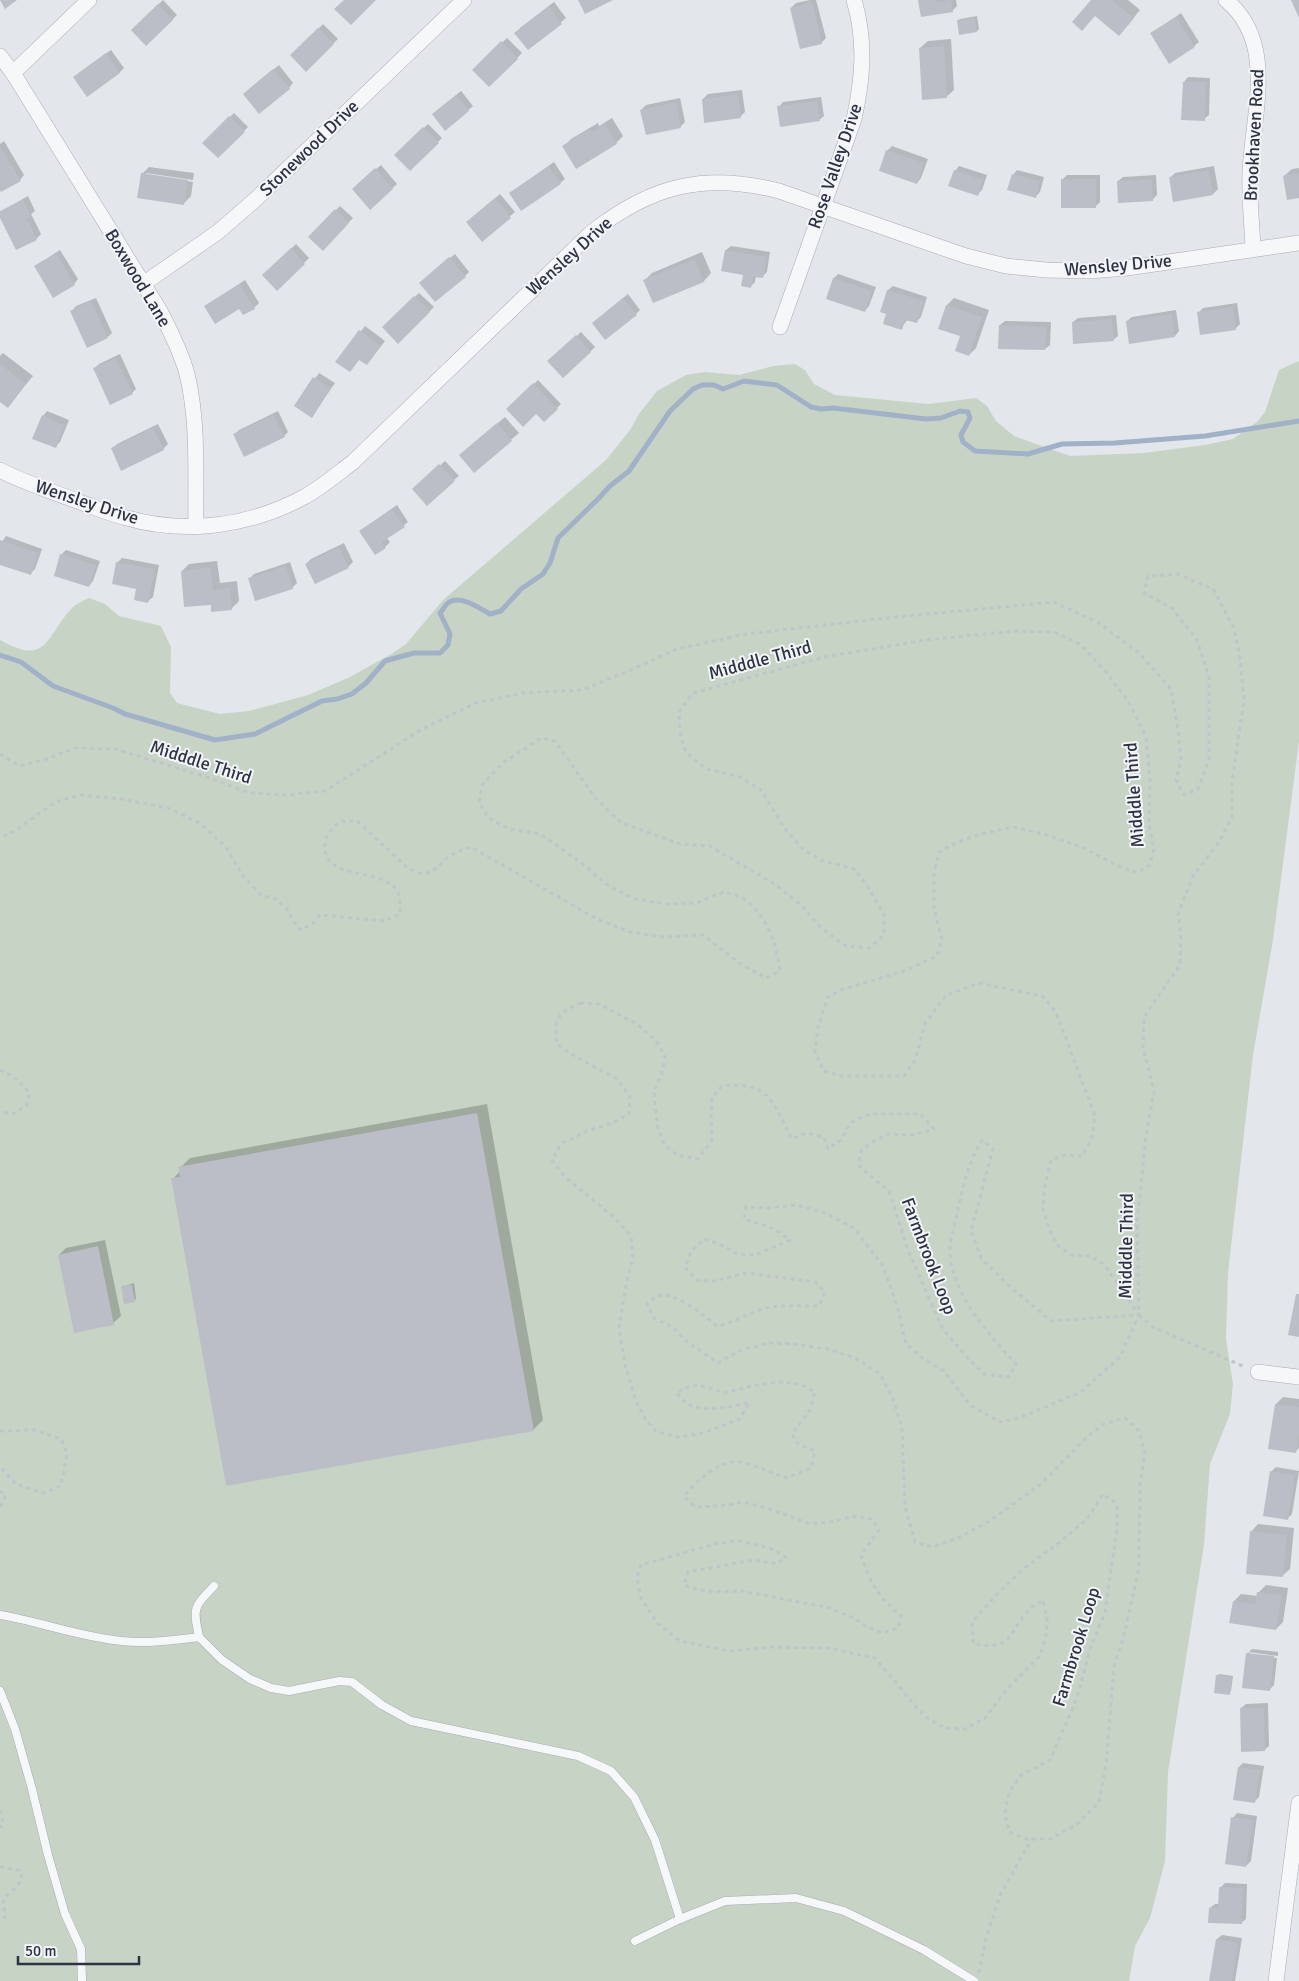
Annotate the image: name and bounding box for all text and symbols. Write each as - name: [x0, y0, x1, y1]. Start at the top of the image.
- street label: Brookhaven Road: [1240, 68, 1268, 202]
- street label: Stonewood Drive: [255, 95, 363, 201]
- street label: Rose Valley Drive: [803, 100, 867, 232]
- street label: Wensley Drive: [522, 212, 616, 300]
- street label: Boxwood Lane: [100, 225, 176, 331]
- street label: Wensley Drive: [1063, 249, 1173, 281]
- street label: Wensley Drive: [32, 475, 142, 529]
- street label: Midddle Third: [706, 636, 814, 684]
- street label: Midddle Third: [147, 735, 255, 789]
- street label: Midddle Third: [1119, 742, 1149, 848]
- street label: Midddle Third: [1114, 1193, 1138, 1299]
- street label: Farmbrook Loop: [897, 1194, 961, 1318]
- street label: Farmbrook Loop: [1047, 1585, 1105, 1709]
- scale bar: [18, 1934, 139, 1966]
- text: 50 m: [25, 1942, 56, 1960]

